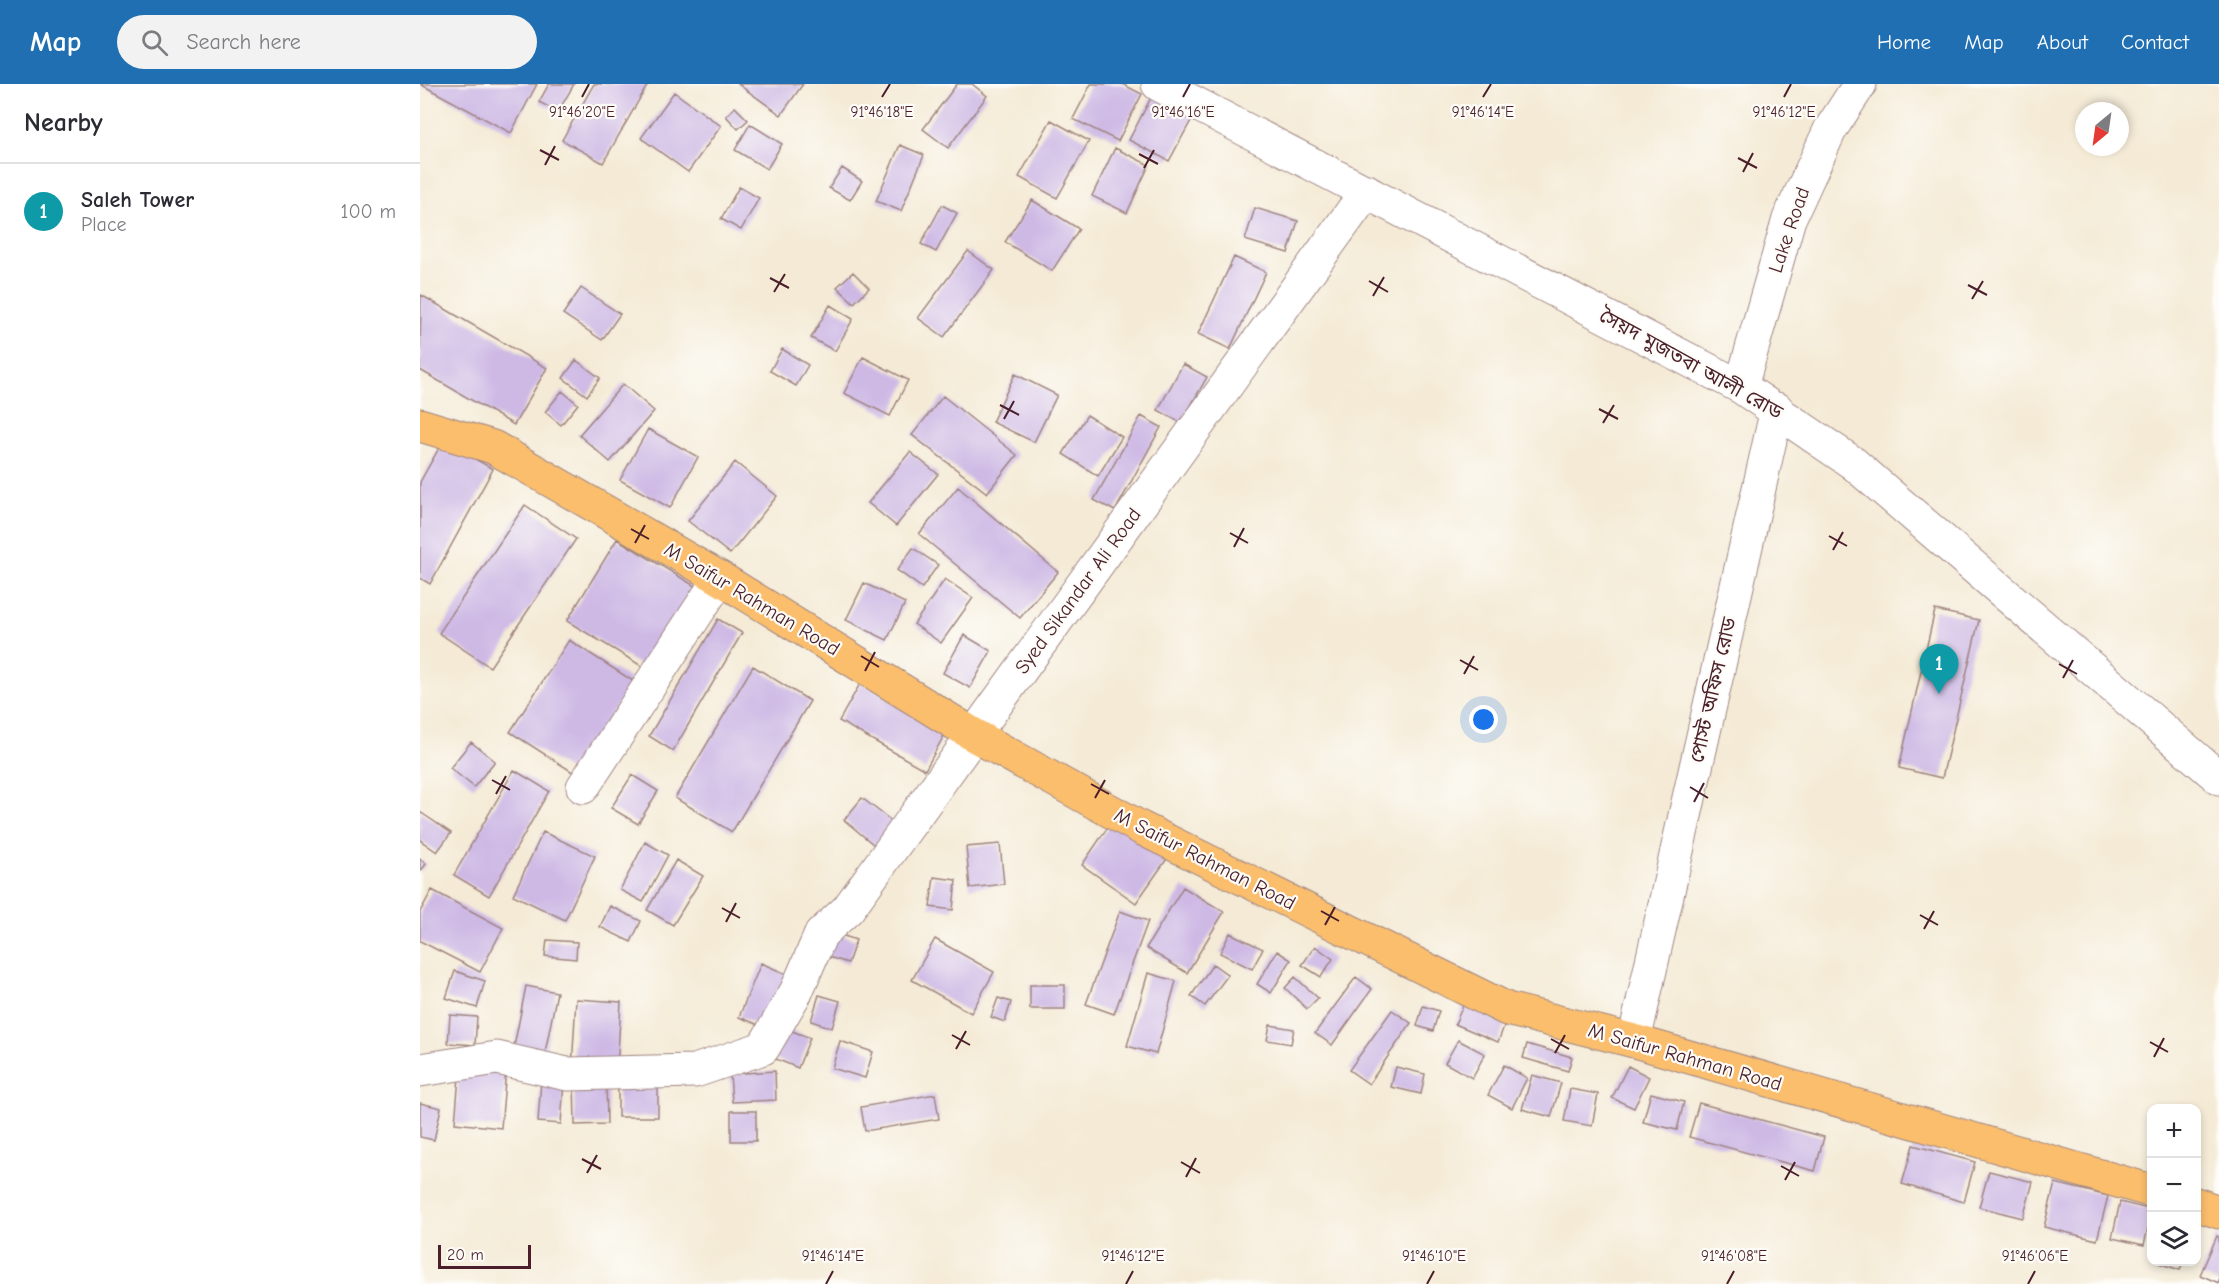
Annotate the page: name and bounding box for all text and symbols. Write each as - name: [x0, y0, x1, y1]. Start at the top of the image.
- search box: [117, 15, 537, 69]
- text: Map: [30, 26, 81, 58]
- icon: search: [138, 26, 171, 59]
- text: Search here: [186, 29, 301, 55]
- text: Home: [1877, 30, 1931, 54]
- text: Map: [1964, 30, 2004, 54]
- text: About: [2037, 30, 2088, 54]
- text: Contact: [2121, 30, 2189, 54]
- north arrow: [2075, 102, 2129, 156]
- text: 91°46'20"E: [549, 103, 615, 121]
- text: 91°46'18"E: [851, 103, 913, 121]
- text: 91°46'16"E: [1151, 103, 1215, 121]
- text: 91°46'14"E: [1452, 103, 1514, 121]
- text: 91°46'12"E: [1753, 103, 1815, 121]
- text: Nearby: [24, 108, 103, 138]
- street label: Lake Road: [1764, 184, 1814, 276]
- text: Saleh Tower: [81, 187, 194, 213]
- text: 1: [40, 200, 47, 223]
- text: 100 m: [341, 200, 396, 223]
- text: Place: [81, 213, 127, 236]
- street label: সৈয়দ মুজতবা আলী রোড: [1594, 303, 1788, 424]
- street label: Syed Sikandar Ali Road: [1010, 504, 1146, 678]
- street label: M Saifur Rahman Road: [660, 538, 844, 660]
- street label: পোস্ট অফিস রোড: [1684, 614, 1741, 765]
- pin: 1: [1920, 644, 1958, 694]
- your location: [1469, 705, 1498, 734]
- street label: M Saifur Rahman Road: [1111, 803, 1299, 915]
- street label: M Saifur Rahman Road: [1586, 1018, 1784, 1096]
- map controls: [2147, 1104, 2201, 1266]
- button: +: [2147, 1104, 2201, 1158]
- button: −: [2147, 1158, 2201, 1212]
- button: layers: [2147, 1212, 2201, 1266]
- scale bar: [438, 1242, 531, 1270]
- text: 20 m: [447, 1246, 484, 1264]
- text: 91°46'14"E: [802, 1247, 864, 1265]
- text: 91°46'12"E: [1102, 1247, 1164, 1265]
- text: 91°46'10"E: [1402, 1247, 1466, 1265]
- text: 91°46'08"E: [1701, 1247, 1767, 1265]
- text: 91°46'06"E: [2002, 1247, 2068, 1265]

